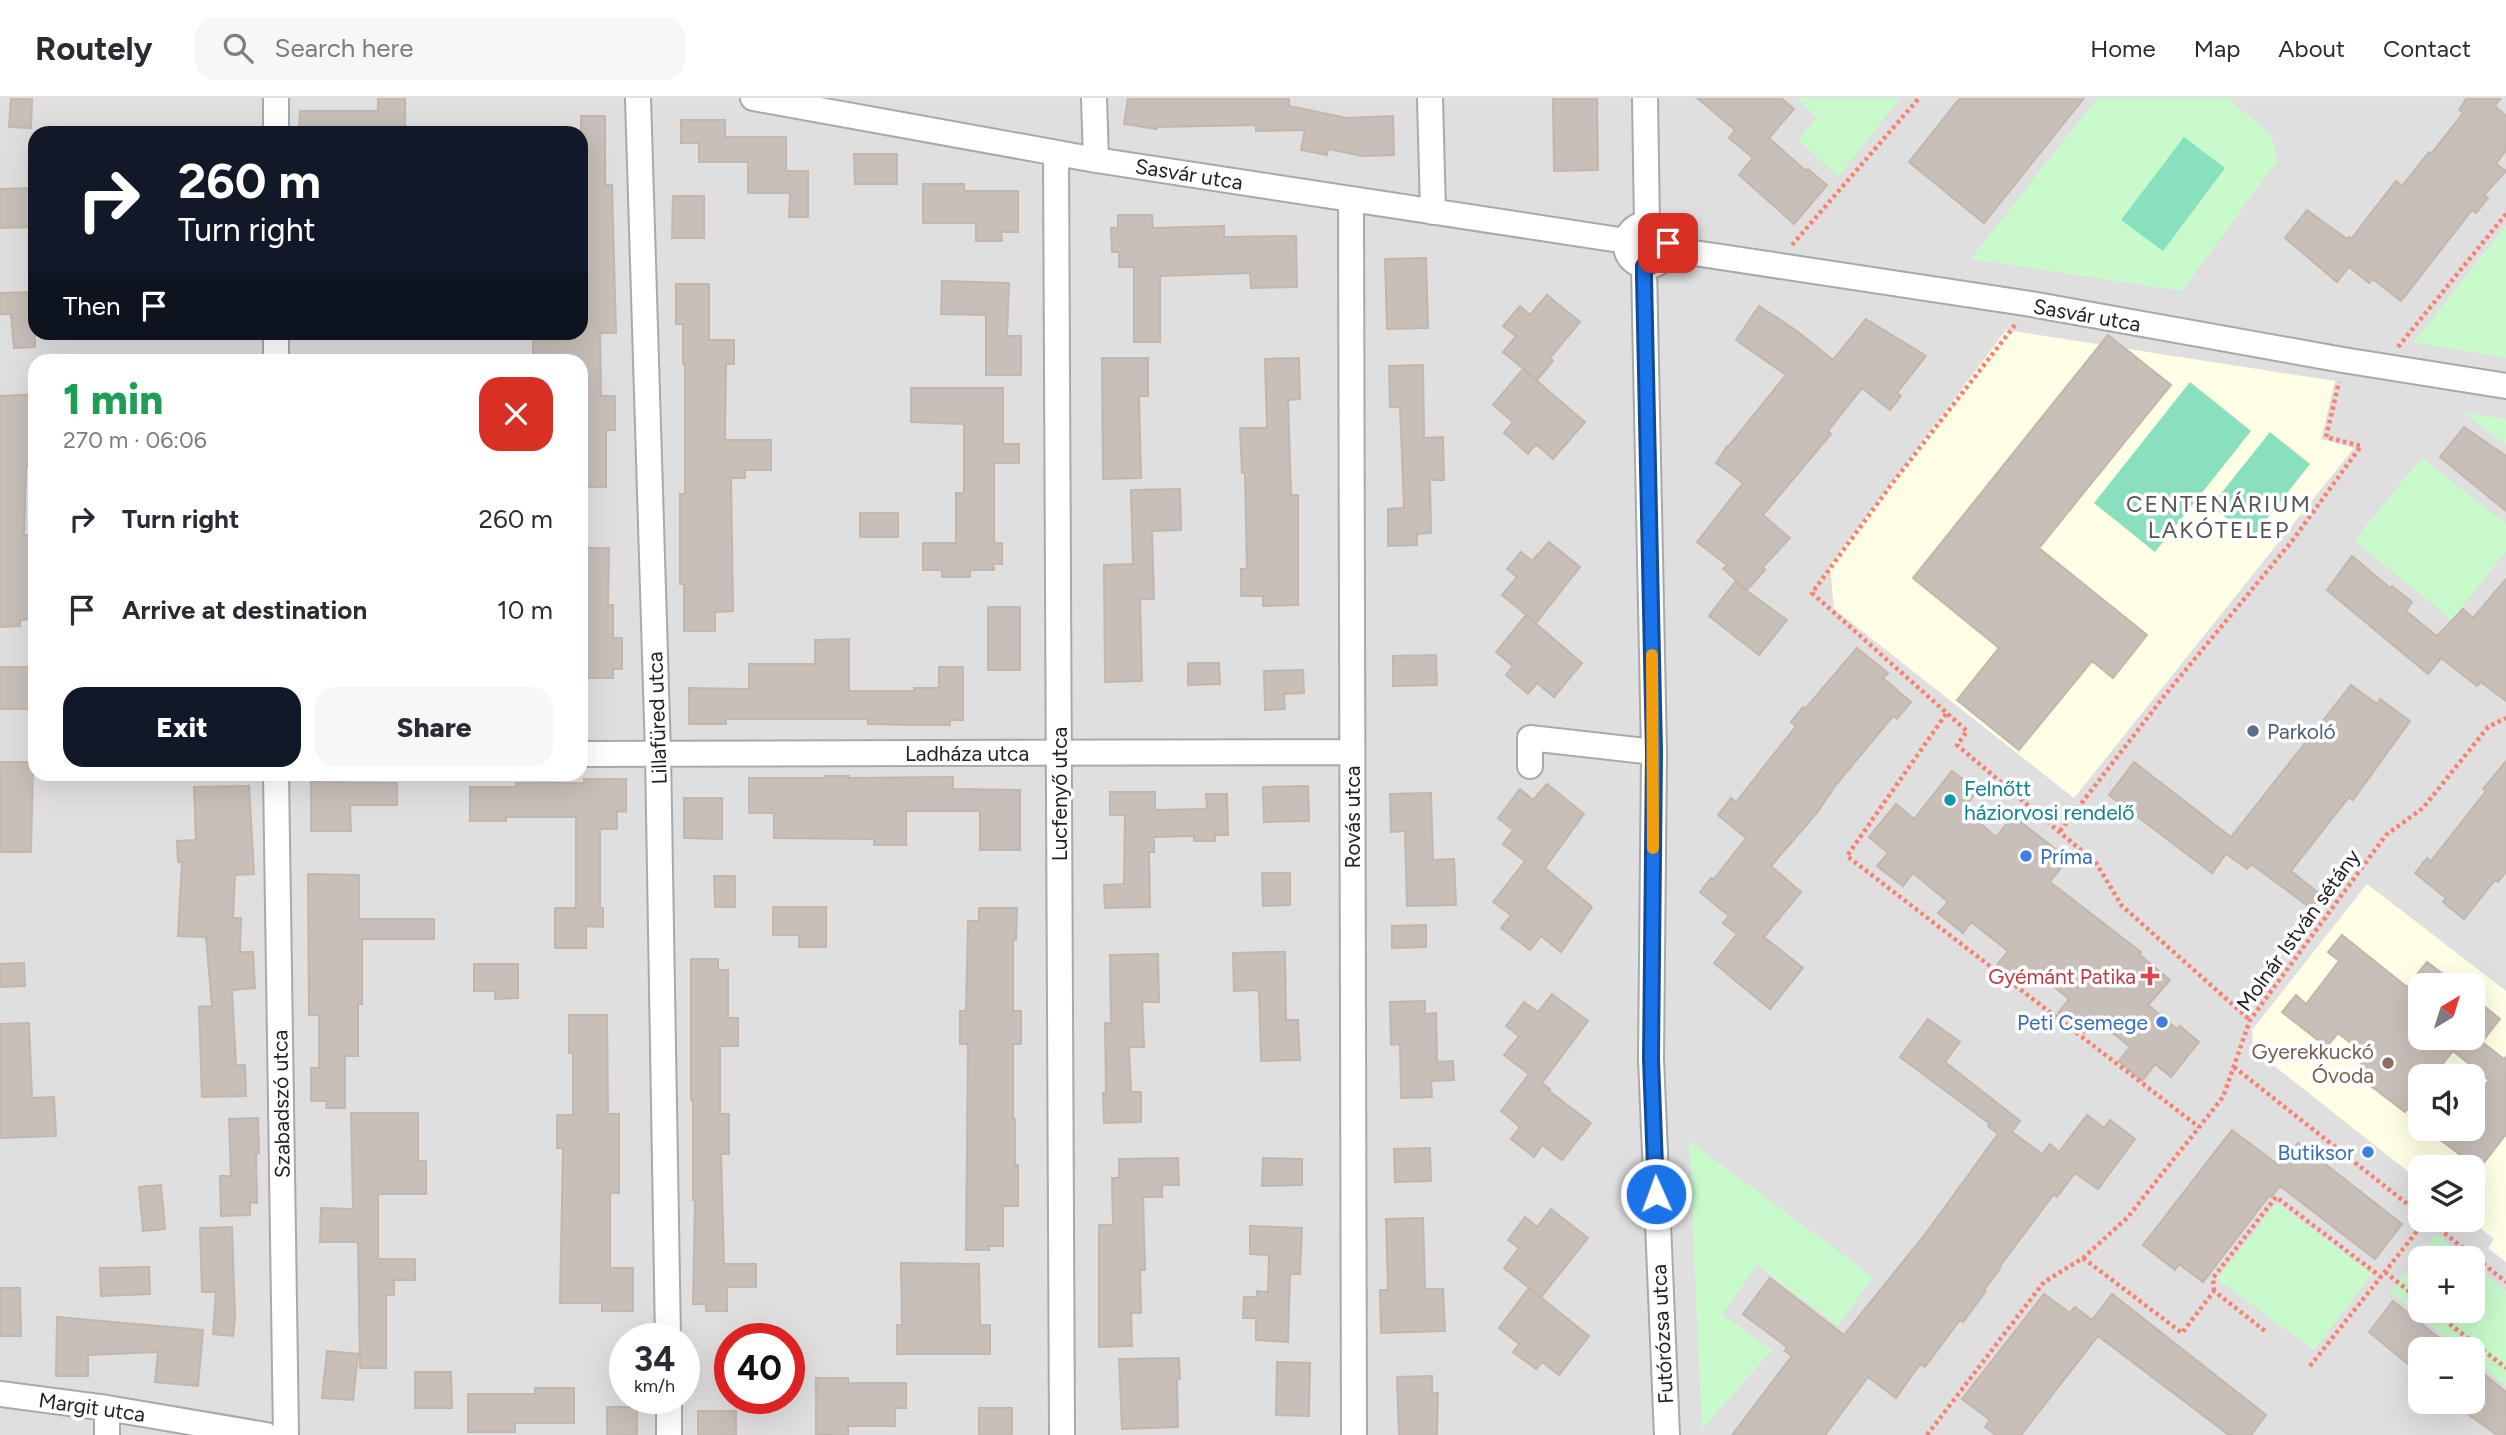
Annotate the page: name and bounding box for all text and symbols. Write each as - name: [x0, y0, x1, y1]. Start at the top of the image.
- search box: [195, 17, 685, 80]
- text: Routely: [35, 29, 153, 68]
- icon: search: [219, 29, 257, 67]
- text: Search here: [275, 32, 414, 64]
- text: Home: [2090, 34, 2156, 63]
- text: Map: [2194, 34, 2240, 63]
- text: About: [2278, 34, 2345, 63]
- text: Contact: [2383, 34, 2471, 63]
- text: 260 m: [178, 151, 321, 210]
- street label: Sasvár utca: [1133, 153, 1245, 195]
- icon: right: [63, 154, 154, 245]
- text: Turn right: [178, 211, 316, 249]
- pin: [1638, 213, 1698, 273]
- icon: arrive: [1649, 224, 1687, 262]
- icon: arrive: [135, 287, 173, 325]
- text: Then: [63, 290, 121, 322]
- street label: Sasvár utca: [2031, 293, 2143, 337]
- text: 1 min: [63, 374, 163, 425]
- button: close: [479, 377, 553, 451]
- text: 270 m · 06:06: [63, 426, 207, 454]
- district label: CENTENÁRIUM LAKÓTELEP: [2126, 490, 2312, 544]
- icon: right: [63, 500, 101, 538]
- text: Turn right: [122, 503, 239, 535]
- text: 260 m: [479, 503, 553, 535]
- icon: arrive: [63, 591, 101, 629]
- text: Arrive at destination: [122, 594, 367, 626]
- text: 10 m: [497, 594, 553, 626]
- street label: Lillafüred utca: [642, 651, 672, 785]
- button: Exit: [63, 687, 301, 767]
- button: Share: [315, 687, 553, 767]
- place label: Parkoló: [2267, 719, 2336, 744]
- marker: Parkoló: [2245, 723, 2261, 739]
- street label: Lucfenyő utca: [1047, 727, 1072, 861]
- street label: Ladháza utca: [905, 741, 1029, 766]
- street label: Rovás utca: [1340, 765, 1365, 869]
- place label: Felnőtt háziorvosi rendelő: [1964, 776, 2134, 825]
- marker: Felnőtt háziorvosi rendelő: [1942, 792, 1958, 808]
- place label: Príma: [2040, 844, 2093, 869]
- street label: Molnár István sétány: [2231, 844, 2365, 1016]
- marker: Príma: [2018, 848, 2034, 864]
- place label: Gyémánt Patika: [1988, 964, 2136, 989]
- marker: Gyémánt Patika: [2142, 968, 2158, 984]
- north arrow: [2408, 973, 2485, 1050]
- map controls: [2408, 973, 2485, 1414]
- place label: Peti Csemege: [2017, 1010, 2148, 1035]
- marker: Peti Csemege: [2154, 1014, 2170, 1030]
- street label: Szabadszó utca: [267, 1030, 295, 1178]
- place label: Gyerekkuckó Óvoda: [2252, 1039, 2374, 1088]
- marker: Gyerekkuckó Óvoda: [2380, 1055, 2396, 1071]
- button: sound: [2408, 1064, 2485, 1141]
- place label: Butiksor: [2277, 1140, 2354, 1165]
- marker: Butiksor: [2360, 1144, 2376, 1160]
- button: layers: [2408, 1155, 2485, 1232]
- position arrow: [1619, 1157, 1693, 1231]
- button: +: [2408, 1246, 2485, 1323]
- street label: Futórózsa utca: [1646, 1263, 1678, 1405]
- speed limit sign: 40: [714, 1323, 805, 1414]
- button: −: [2408, 1337, 2485, 1414]
- text: 34: [634, 1338, 675, 1380]
- text: km/h: [634, 1375, 675, 1397]
- street label: Margit utca: [37, 1387, 147, 1427]

